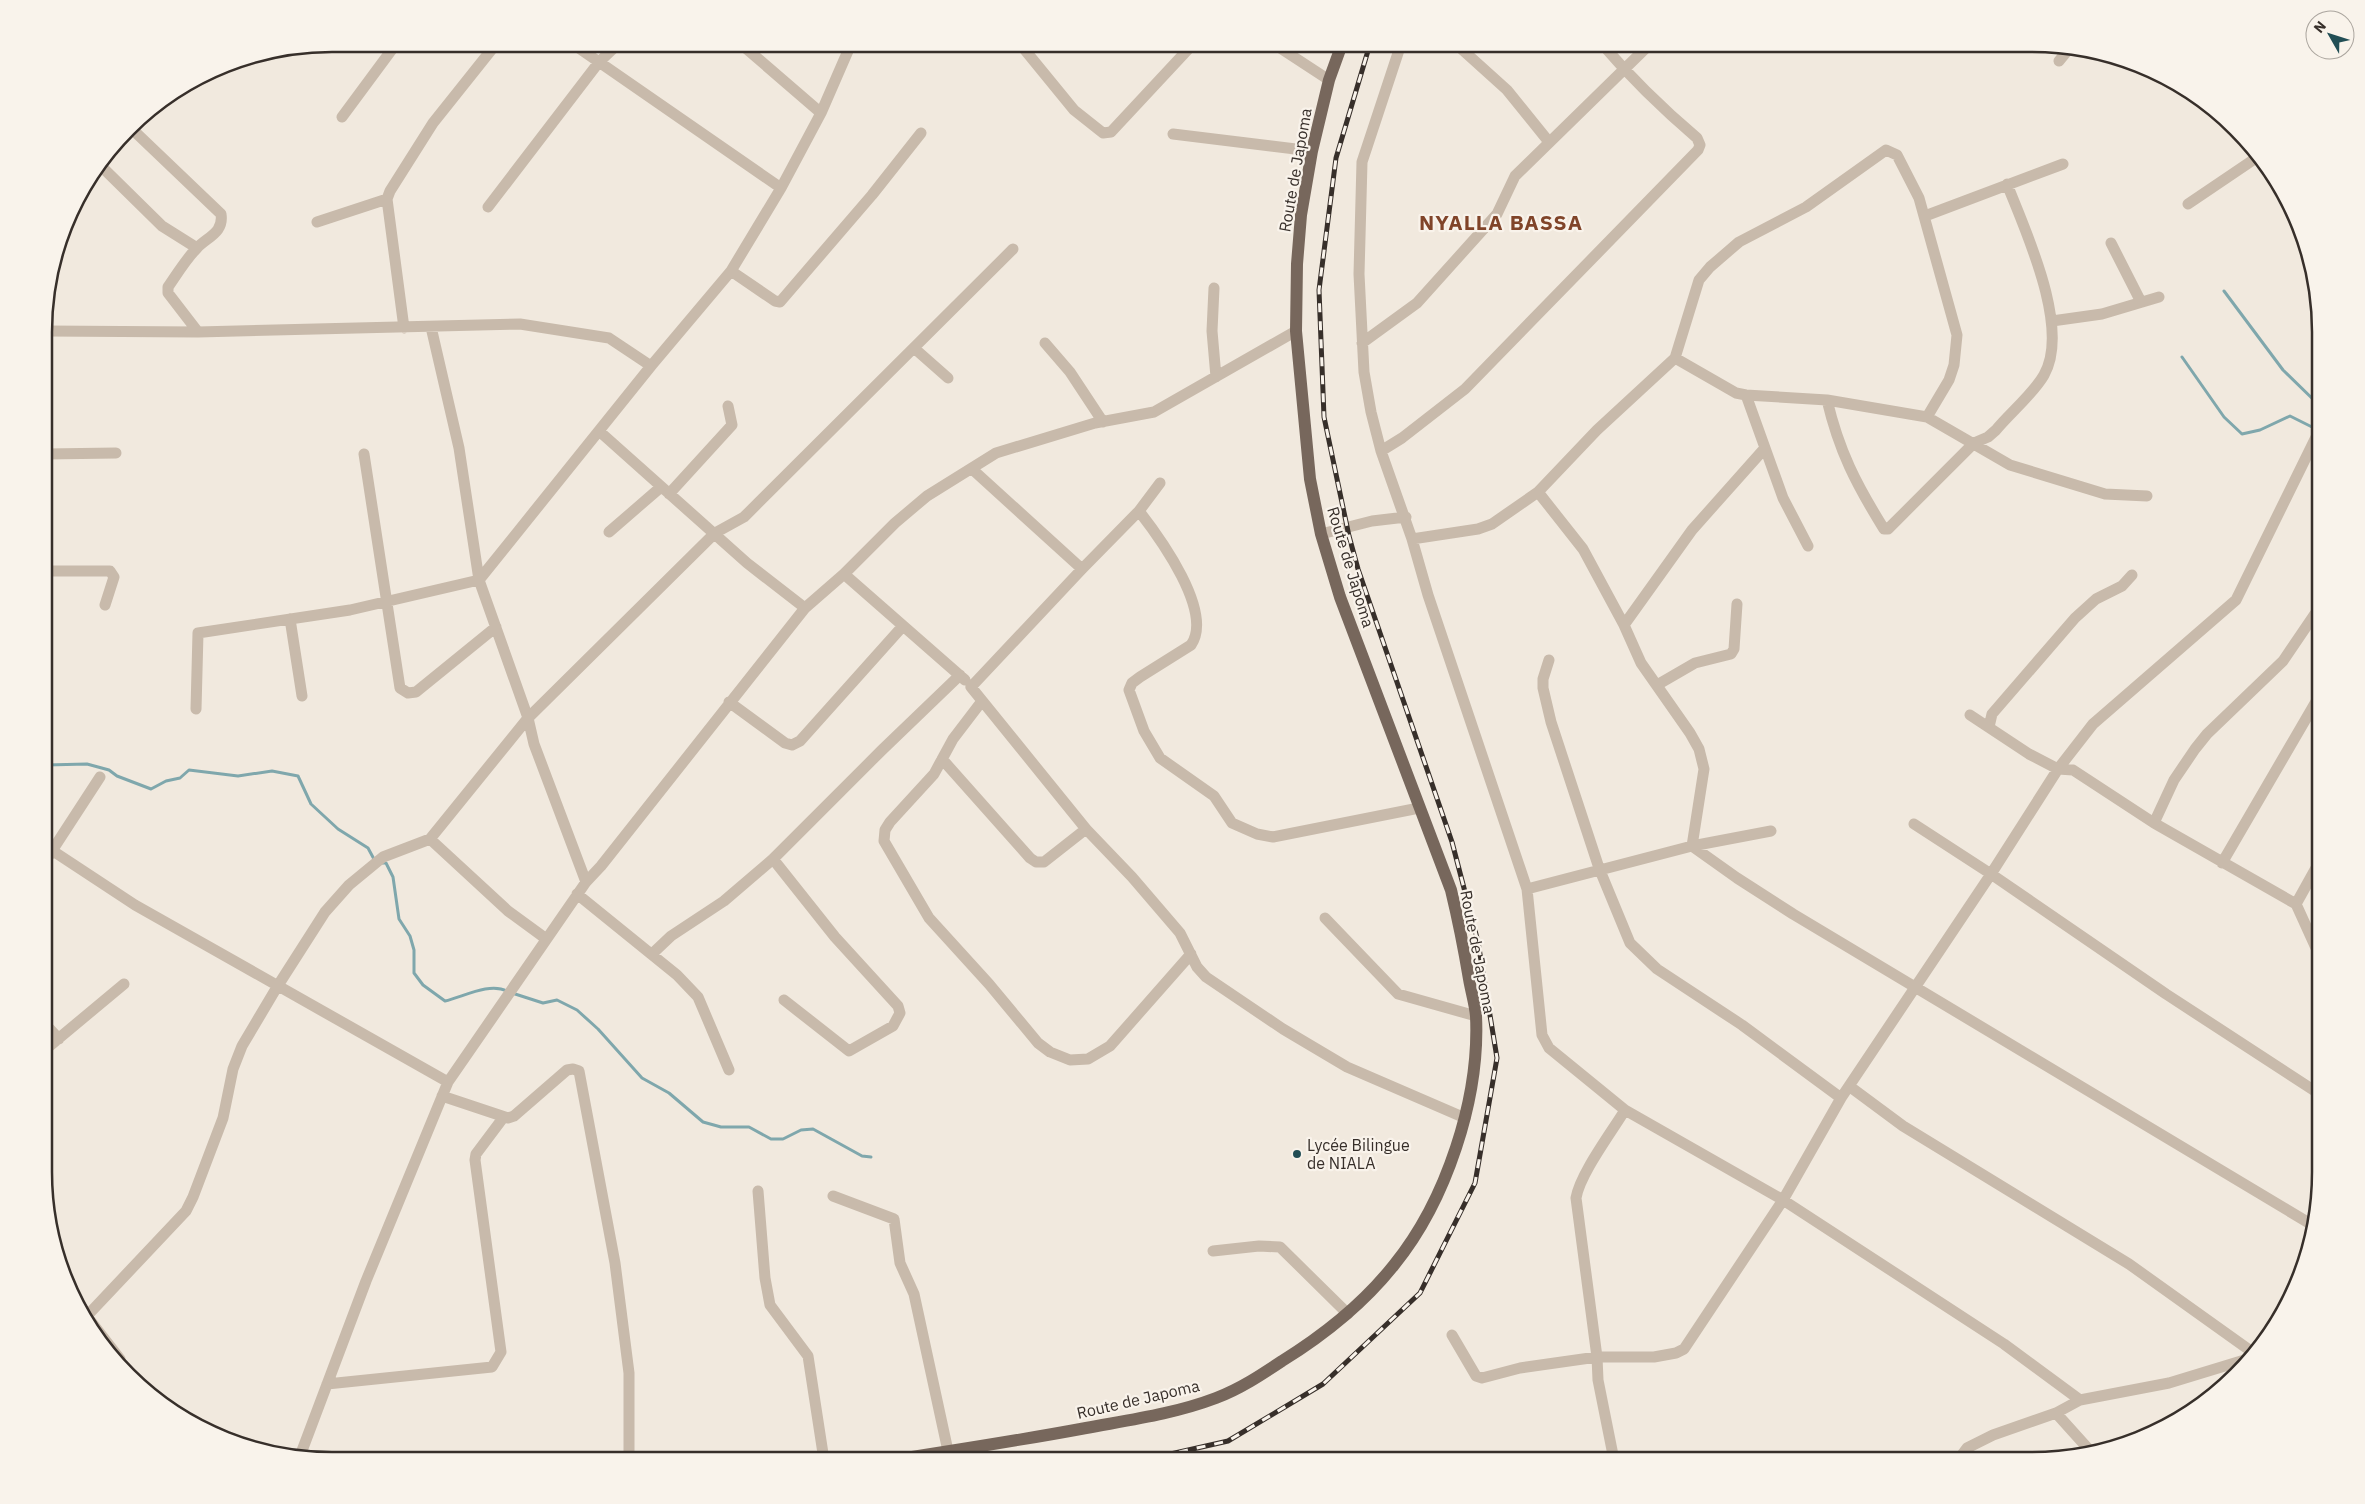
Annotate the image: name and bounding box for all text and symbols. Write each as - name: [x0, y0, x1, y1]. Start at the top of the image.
- north arrow: [2305, 10, 2355, 60]
- text: N: [2310, 17, 2330, 36]
- street label: Route de Japoma: [1274, 106, 1316, 234]
- district label: NYALLA BASSA: [1419, 208, 1583, 236]
- street label: Route de Japoma: [1323, 504, 1379, 630]
- street label: Route de Japoma: [1456, 889, 1500, 1016]
- place label: Lycée Bilingue de NIALA: [1307, 1135, 1410, 1173]
- marker: Lycée Bilingue de NIALA: [1291, 1148, 1303, 1160]
- street label: Route de Japoma: [1075, 1375, 1202, 1423]

